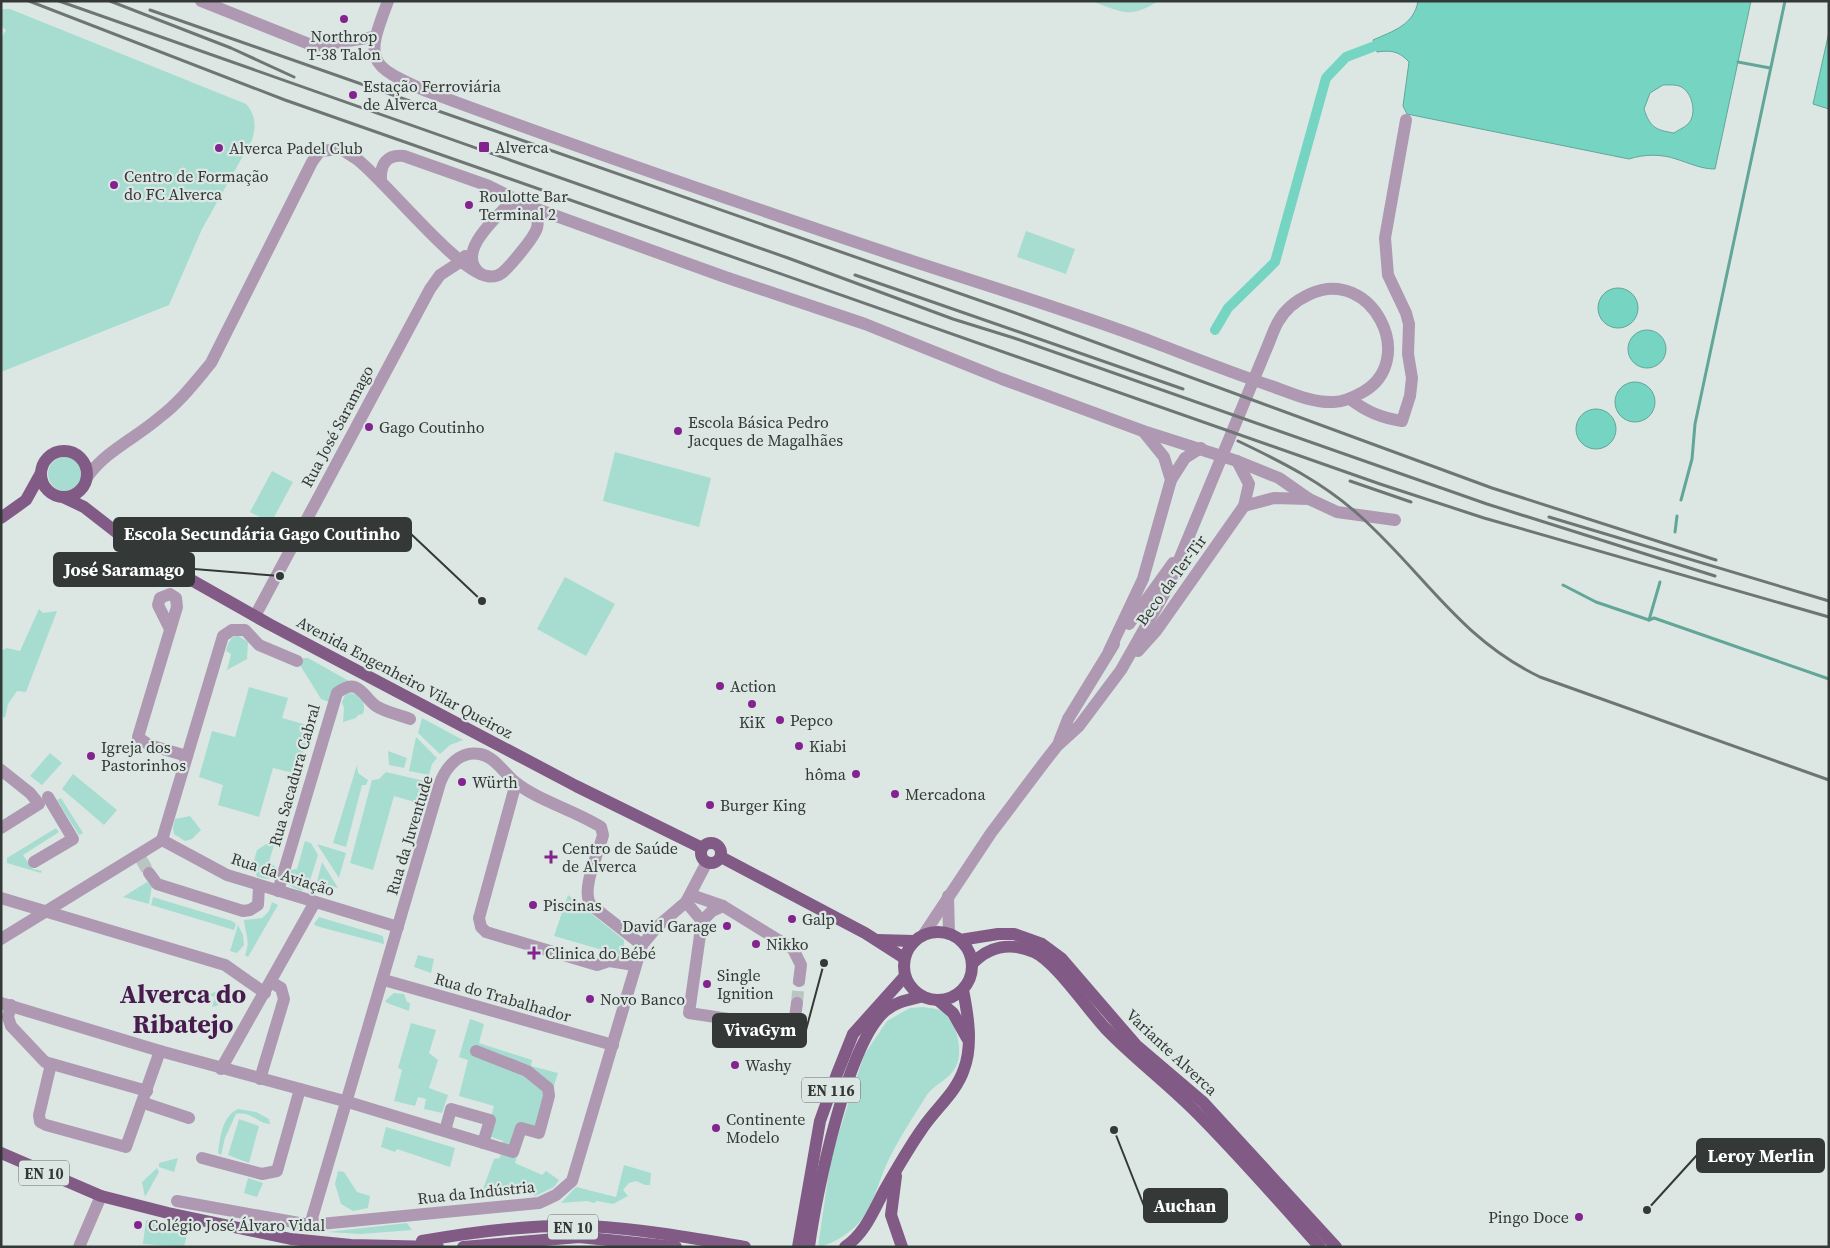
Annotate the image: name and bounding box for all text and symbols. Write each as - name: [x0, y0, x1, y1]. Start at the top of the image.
- marker: Northrop T-38 Talon: [338, 13, 350, 25]
- place label: Northrop T-38 Talon: [307, 25, 381, 65]
- place label: Estação Ferroviária de Alverca: [363, 75, 502, 115]
- marker: Estação Ferroviária de Alverca: [347, 89, 359, 101]
- place label: Alverca: [495, 136, 550, 158]
- place label: Alverca Padel Club: [229, 137, 363, 159]
- marker: Alverca: [477, 140, 491, 154]
- marker: Alverca Padel Club: [213, 142, 225, 154]
- place label: Centro de Formação do FC Alverca: [124, 165, 269, 205]
- marker: Centro de Formação do FC Alverca: [108, 179, 120, 191]
- place label: Roulotte Bar Terminal 2: [479, 185, 568, 225]
- marker: Roulotte Bar Terminal 2: [463, 199, 475, 211]
- street label: Rua José Saramago: [296, 361, 378, 491]
- place label: Escola Básica Pedro Jacques de Magalhães: [687, 411, 843, 451]
- place label: Gago Coutinho: [379, 416, 485, 438]
- marker: Gago Coutinho: [363, 421, 375, 433]
- marker: Escola Básica Pedro Jacques de Magalhães: [672, 425, 684, 437]
- callout: Escola Secundária Gago Coutinho: [114, 518, 411, 551]
- text: Escola Secundária Gago Coutinho: [124, 521, 400, 546]
- street label: Beco da Ter-Tir: [1130, 530, 1212, 630]
- callout: José Saramago: [54, 553, 194, 586]
- text: José Saramago: [63, 557, 184, 582]
- street label: Avenida Engenheiro Vilar Queiroz: [293, 611, 517, 743]
- place label: Action: [730, 675, 777, 697]
- marker: Action: [714, 680, 726, 692]
- marker: KiK: [746, 698, 758, 710]
- street label: Rua Sacadura Cabral: [263, 701, 325, 849]
- place label: Pepco: [790, 709, 833, 731]
- place label: KiK: [739, 711, 765, 733]
- marker: Pepco: [774, 714, 786, 726]
- place label: Kiabi: [809, 735, 847, 757]
- place label: Igreja dos Pastorinhos: [101, 736, 186, 776]
- marker: Kiabi: [793, 740, 805, 752]
- marker: Igreja dos Pastorinhos: [85, 750, 97, 762]
- place label: hôma: [805, 763, 847, 785]
- marker: hôma: [850, 768, 862, 780]
- place label: Würth: [472, 771, 518, 793]
- street label: Rua da Juventude: [380, 773, 438, 897]
- marker: Würth: [456, 776, 468, 788]
- place label: Mercadona: [905, 783, 986, 805]
- marker: Mercadona: [889, 788, 901, 800]
- place label: Burger King: [720, 794, 806, 816]
- marker: Burger King: [704, 799, 716, 811]
- place label: Centro de Saúde de Alverca: [562, 837, 678, 877]
- street label: Rua da Aviação: [228, 847, 338, 901]
- marker: Centro de Saúde de Alverca: [544, 850, 558, 864]
- place label: Piscinas: [543, 894, 602, 916]
- marker: Piscinas: [527, 899, 539, 911]
- place label: Galp: [802, 908, 835, 930]
- marker: Galp: [786, 913, 798, 925]
- place label: David Garage: [622, 915, 717, 937]
- marker: David Garage: [721, 920, 733, 932]
- place label: Nikko: [766, 933, 809, 955]
- marker: Nikko: [750, 938, 762, 950]
- place label: Clinica do Bébé: [545, 942, 656, 964]
- marker: Clinica do Bébé: [527, 946, 541, 960]
- place label: Single Ignition: [717, 964, 774, 1004]
- street label: Rua do Trabalhador: [432, 967, 574, 1027]
- district label: Alverca do Ribatejo: [120, 976, 246, 1042]
- marker: Single Ignition: [701, 978, 713, 990]
- place label: Novo Banco: [600, 988, 685, 1010]
- marker: Novo Banco: [584, 993, 596, 1005]
- street label: Variante Alverca: [1121, 1004, 1223, 1101]
- callout: VivaGym: [713, 1014, 806, 1047]
- text: VivaGym: [724, 1017, 796, 1042]
- place label: Washy: [745, 1054, 792, 1076]
- marker: Washy: [729, 1059, 741, 1071]
- road number: EN 116: [802, 1078, 860, 1102]
- place label: Continente Modelo: [726, 1108, 805, 1148]
- marker: Continente Modelo: [710, 1122, 722, 1134]
- callout: Leroy Merlin: [1697, 1139, 1824, 1172]
- text: Leroy Merlin: [1708, 1143, 1814, 1168]
- road number: EN 10: [19, 1160, 69, 1186]
- street label: Rua da Indústria: [416, 1175, 537, 1209]
- callout: Auchan: [1144, 1189, 1227, 1222]
- text: Auchan: [1154, 1193, 1216, 1218]
- place label: Pingo Doce: [1488, 1206, 1569, 1228]
- marker: Pingo Doce: [1573, 1211, 1585, 1223]
- place label: Colégio José Álvaro Vidal: [148, 1214, 325, 1236]
- road number: EN 10: [548, 1214, 598, 1240]
- marker: Colégio José Álvaro Vidal: [132, 1219, 144, 1231]

